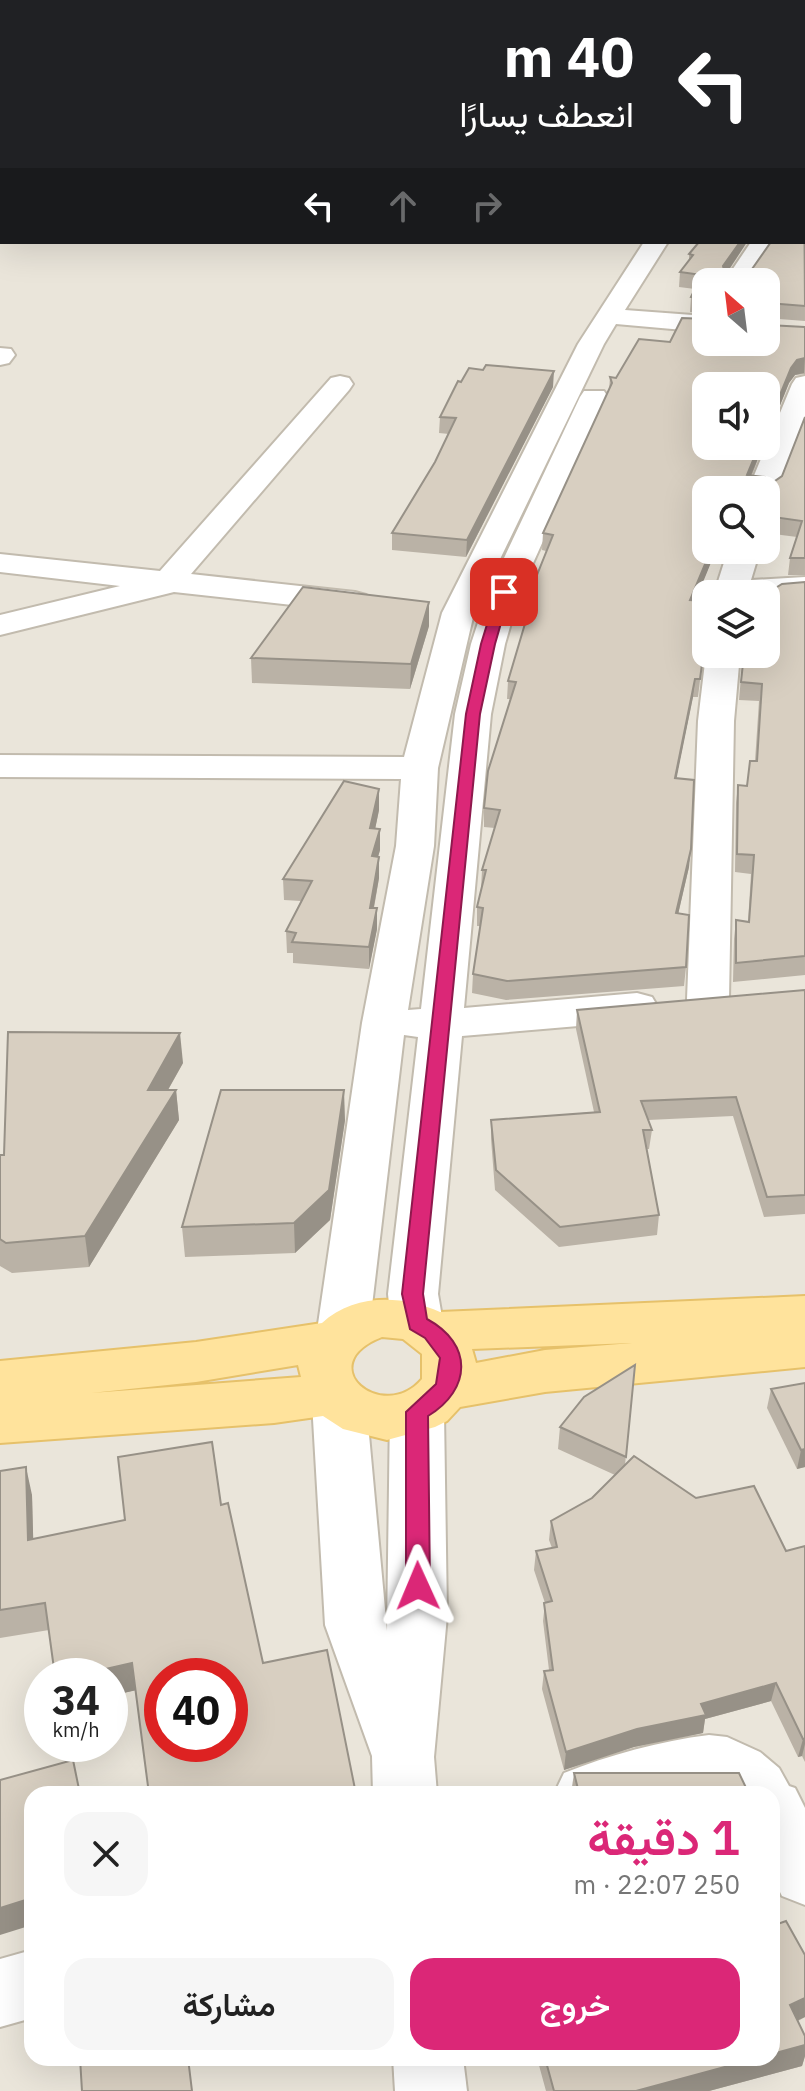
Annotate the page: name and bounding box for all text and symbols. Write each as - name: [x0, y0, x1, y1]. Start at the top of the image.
- text: 40 m: [504, 20, 634, 92]
- icon: left: [662, 32, 766, 136]
- text: انعطف يسارًا: [459, 90, 634, 137]
- icon: left: [297, 184, 341, 228]
- icon: ahead: [381, 184, 425, 228]
- icon: right: [465, 184, 509, 228]
- north arrow: [692, 268, 780, 356]
- map controls: [692, 268, 780, 668]
- button: sound: [692, 372, 780, 460]
- button: search: [692, 476, 780, 564]
- pin: [470, 558, 538, 626]
- icon: arrive: [482, 570, 526, 614]
- button: layers: [692, 580, 780, 668]
- position arrow: [376, 1544, 460, 1628]
- speed limit sign: 40: [144, 1658, 248, 1762]
- text: 34: [52, 1674, 100, 1726]
- text: km/h: [52, 1716, 100, 1743]
- text: 1 دقيقة: [587, 1806, 740, 1868]
- button: close: [64, 1812, 148, 1896]
- text: 250 m · 22:07: [574, 1867, 740, 1901]
- button: مشاركة: [64, 1958, 394, 2050]
- button: خروج: [410, 1958, 740, 2050]

